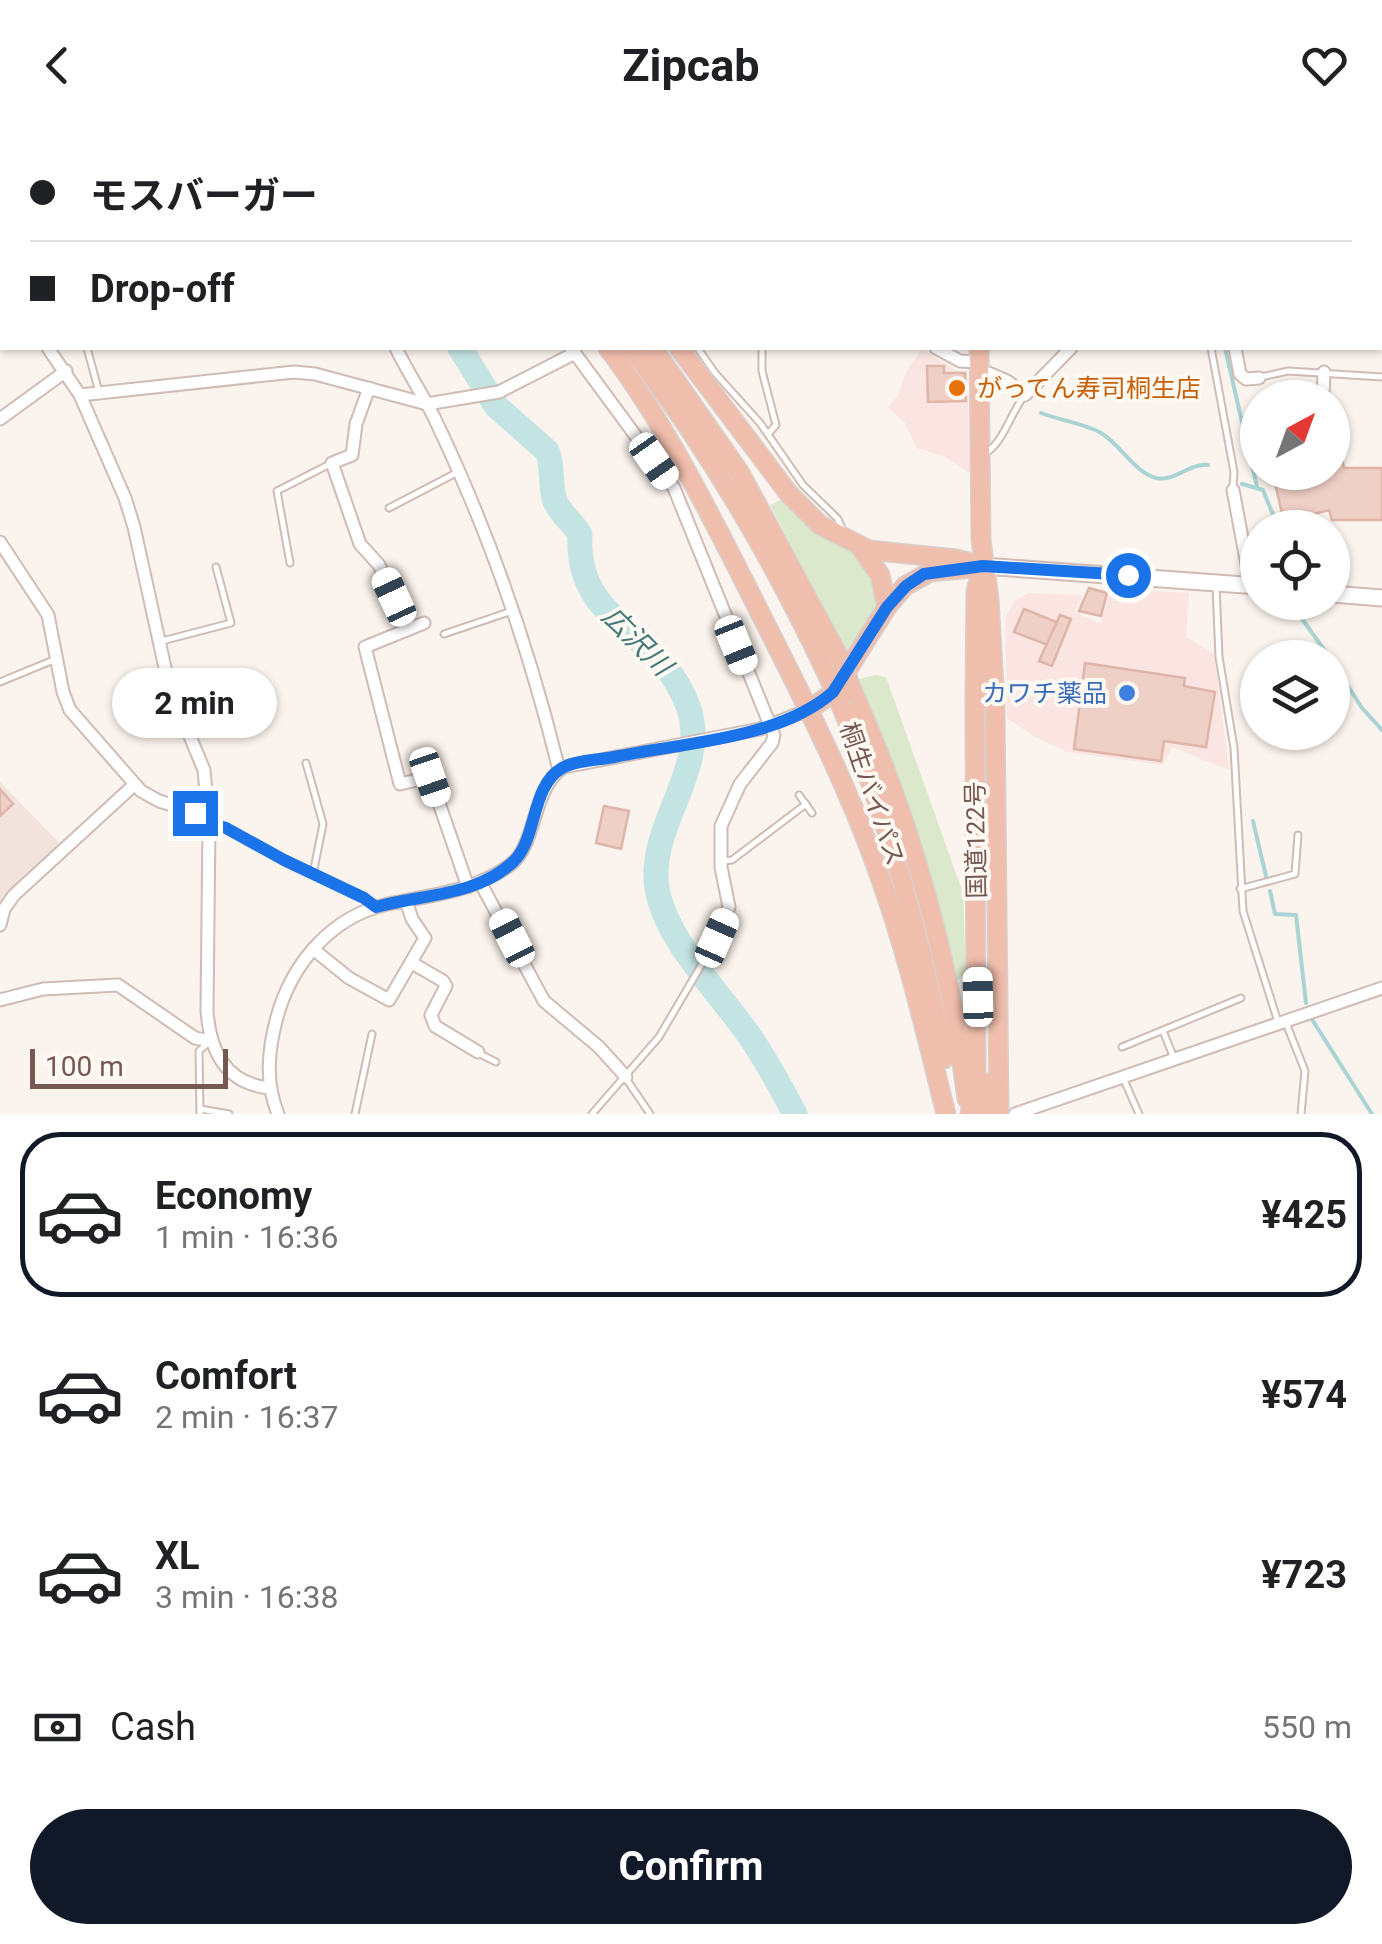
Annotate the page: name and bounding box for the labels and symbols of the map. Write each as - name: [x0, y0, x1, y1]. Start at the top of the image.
- place label: がってん寿司桐生店: [977, 374, 1201, 403]
- marker: がってん寿司桐生店: [946, 377, 968, 399]
- north arrow: [1240, 380, 1350, 490]
- car: [625, 428, 683, 494]
- route start: [1106, 553, 1151, 598]
- car: [368, 563, 420, 631]
- water label: 広沢川: [596, 600, 680, 684]
- car: [711, 612, 761, 678]
- callout: 2 min: [112, 668, 278, 738]
- place label: カワチ薬品: [982, 679, 1107, 708]
- marker: カワチ薬品: [1116, 682, 1138, 704]
- street label: 桐生バイパス: [834, 719, 910, 869]
- car: [406, 744, 454, 810]
- street label: 国道122号: [960, 781, 992, 899]
- route end: [173, 791, 218, 836]
- car: [485, 904, 539, 972]
- car: [691, 904, 743, 972]
- car: [962, 967, 994, 1027]
- scale bar: [30, 1044, 228, 1088]

